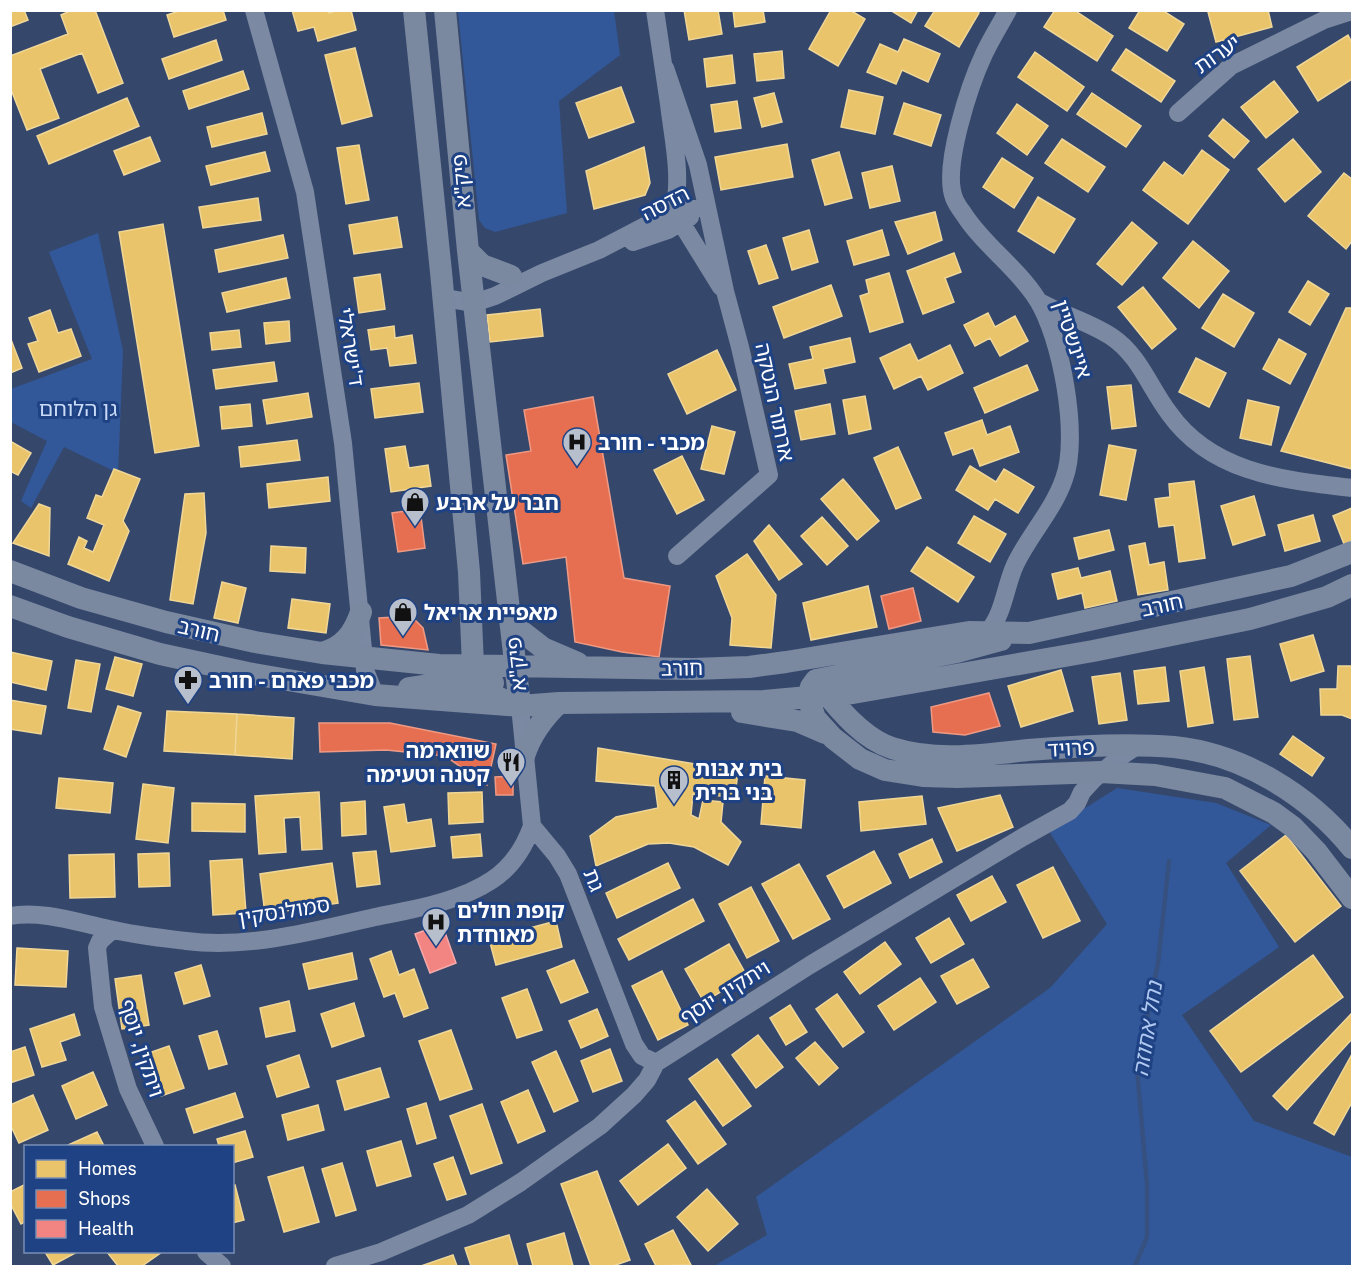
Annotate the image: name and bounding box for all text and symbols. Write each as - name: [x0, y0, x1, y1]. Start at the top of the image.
- street label: יערות: [1189, 29, 1245, 79]
- street label: פיק"א: [446, 153, 476, 209]
- street label: הדסה: [637, 180, 693, 226]
- street label: איינשטיין: [1049, 297, 1097, 381]
- street label: ד'ישראלי: [332, 306, 370, 388]
- street label: ארתור הנטקה: [750, 341, 800, 463]
- park label: גן הלוחם: [39, 396, 117, 421]
- hospital icon: מכבי - חורב: [561, 426, 593, 468]
- place label: מכבי - חורב: [598, 430, 705, 455]
- shop icon: חבר על ארבע: [399, 486, 431, 528]
- place label: חבר על ארבע: [436, 490, 559, 515]
- street label: חורב: [1139, 588, 1185, 622]
- shop icon: מאפיית אריאל: [387, 596, 419, 638]
- place label: מאפיית אריאל: [424, 600, 558, 625]
- street label: חורב: [176, 613, 222, 647]
- street label: פיק"א: [501, 636, 531, 692]
- street label: חורב: [661, 655, 703, 681]
- pharmacy icon: מכבי פארם - חורב: [172, 664, 204, 706]
- place label: מכבי פארם - חורב: [209, 668, 374, 693]
- street label: פרויד: [1047, 734, 1095, 762]
- place label: שווארמה קטנה וטעימה: [366, 738, 490, 787]
- restaurant icon: שווארמה קטנה וטעימה: [495, 746, 527, 788]
- place label: בית אבות בני ברית: [695, 756, 783, 805]
- building icon: בית אבות בני ברית: [658, 764, 690, 806]
- street label: גת: [578, 865, 610, 895]
- street label: סמולנסקין: [236, 891, 332, 931]
- place label: קופת חולים מאוחדת: [457, 898, 565, 947]
- hospital icon: קופת חולים מאוחדת: [420, 906, 452, 948]
- street label: ויתקין, יוסף: [675, 955, 775, 1029]
- water label: נחל אחוזה: [1127, 978, 1168, 1078]
- street label: ויתקין, יוסף: [114, 996, 170, 1100]
- legend: [24, 1145, 234, 1253]
- text: Homes: [78, 1158, 137, 1179]
- text: Shops: [78, 1188, 130, 1209]
- text: Health: [78, 1218, 134, 1239]

